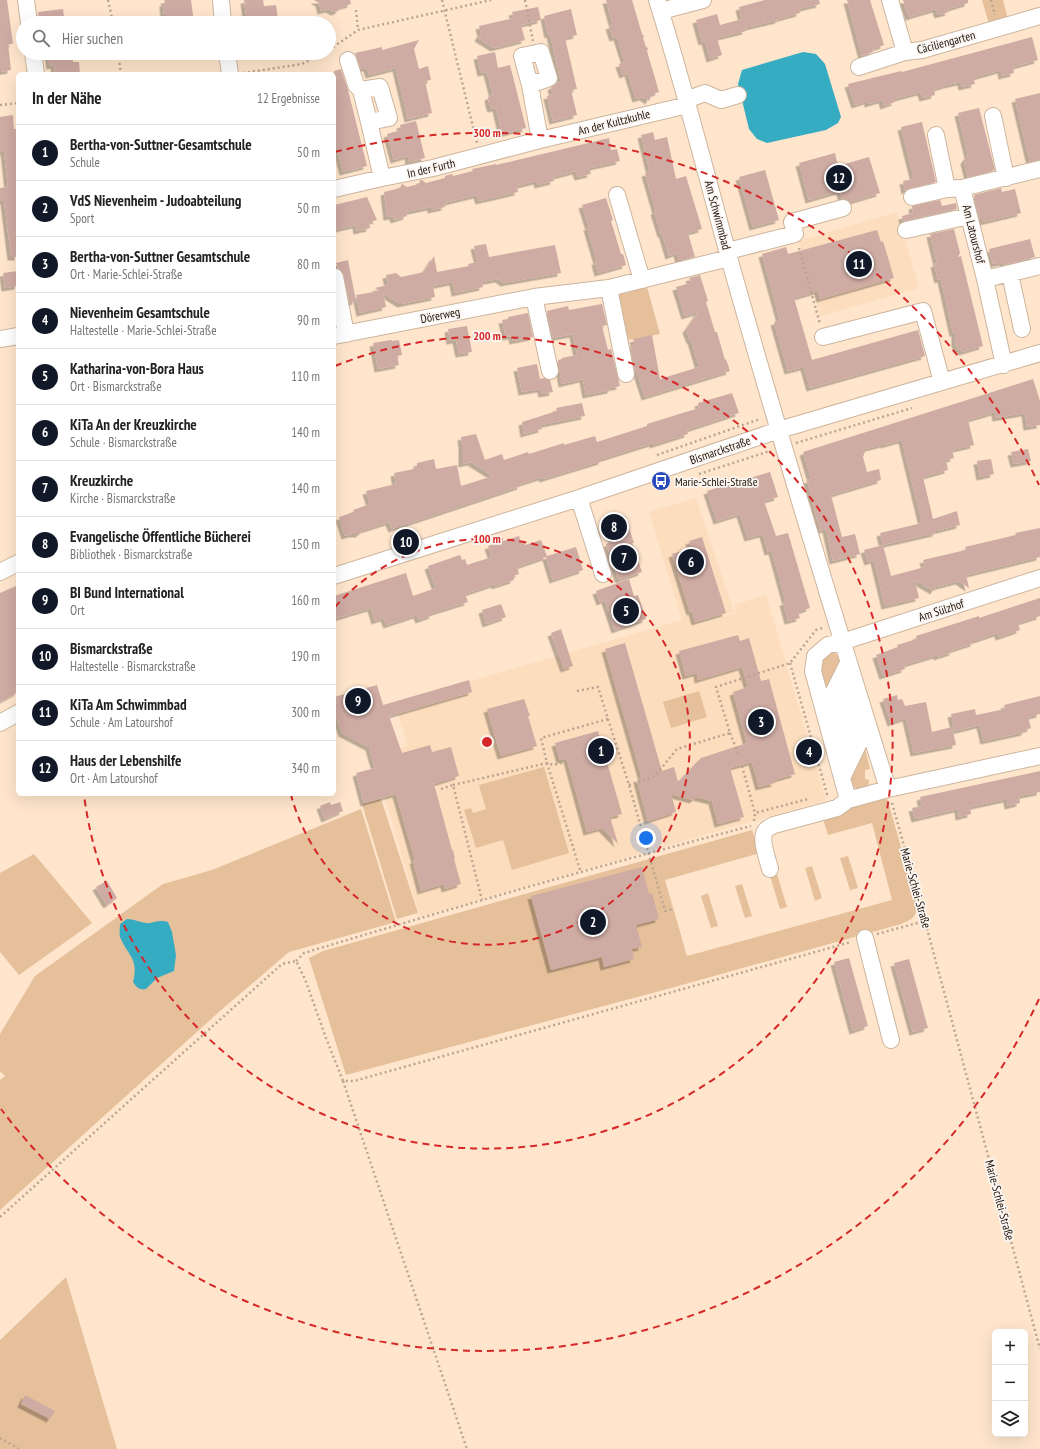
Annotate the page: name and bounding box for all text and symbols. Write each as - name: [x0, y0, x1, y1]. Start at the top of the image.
- search box: [16, 16, 336, 60]
- icon: search: [30, 27, 52, 49]
- street label: Cäciliengarten: [915, 27, 977, 57]
- text: Hier suchen: [62, 29, 123, 48]
- text: In der Nähe: [32, 87, 102, 109]
- text: 12 Ergebnisse: [257, 90, 320, 107]
- street label: An der Kultzkuhle: [576, 106, 652, 138]
- text: 300 m: [473, 125, 501, 140]
- text: Bertha-von-Suttner-Gesamtschule: [70, 135, 252, 154]
- text: 1: [42, 144, 48, 161]
- text: 50 m: [297, 144, 320, 161]
- text: Schule: [70, 154, 100, 171]
- street label: In der Furth: [405, 155, 457, 181]
- pin: 12: [826, 163, 852, 193]
- street label: Am Schwimmbad: [702, 179, 734, 251]
- text: VdS Nievenheim - Judoabteilung: [70, 191, 241, 210]
- text: 2: [42, 200, 48, 217]
- text: 50 m: [297, 200, 320, 217]
- street label: Am Latourshof: [959, 203, 989, 266]
- text: Sport: [70, 210, 94, 227]
- text: Bertha-von-Suttner Gesamtschule: [70, 247, 250, 266]
- pin: 11: [846, 249, 872, 279]
- text: 3: [42, 256, 48, 273]
- text: 80 m: [297, 256, 320, 273]
- text: Ort · Marie-Schlei-Straße: [70, 266, 182, 283]
- text: Nievenheim Gesamtschule: [70, 303, 210, 322]
- street label: Dörerweg: [419, 304, 461, 326]
- text: 4: [42, 312, 48, 329]
- text: 90 m: [297, 312, 320, 329]
- text: Haltestelle · Marie-Schlei-Straße: [70, 322, 217, 339]
- text: 200 m: [473, 328, 501, 343]
- text: Katharina-von-Bora Haus: [70, 359, 204, 378]
- text: 5: [42, 368, 48, 385]
- text: 110 m: [291, 368, 320, 385]
- text: Ort · Bismarckstraße: [70, 378, 162, 395]
- text: KiTa An der Kreuzkirche: [70, 415, 197, 434]
- text: 6: [42, 424, 48, 441]
- text: 140 m: [291, 424, 320, 441]
- street label: Bismarckstraße: [688, 433, 752, 467]
- text: Schule · Bismarckstraße: [70, 434, 177, 451]
- bus stop icon: Marie-Schlei-Straße: [650, 470, 672, 492]
- text: Kreuzkirche: [70, 471, 133, 490]
- place label: Marie-Schlei-Straße: [675, 474, 758, 489]
- text: 7: [42, 480, 48, 497]
- text: 140 m: [291, 480, 320, 497]
- text: Kirche · Bismarckstraße: [70, 490, 175, 507]
- pin: 8: [601, 512, 627, 542]
- text: Evangelische Öffentliche Bücherei: [70, 527, 251, 546]
- pin: 10: [393, 527, 419, 557]
- text: 100 m: [473, 531, 501, 546]
- text: 8: [42, 536, 48, 553]
- text: 150 m: [291, 536, 320, 553]
- pin: 7: [611, 543, 637, 573]
- text: Bibliothek · Bismarckstraße: [70, 546, 192, 563]
- pin: 6: [678, 547, 704, 577]
- text: BI Bund International: [70, 583, 184, 602]
- text: 9: [42, 592, 48, 609]
- text: 160 m: [291, 592, 320, 609]
- street label: Am Sülzhof: [916, 595, 967, 624]
- pin: 5: [613, 596, 639, 626]
- text: Ort: [70, 602, 85, 619]
- text: Bismarckstraße: [70, 639, 153, 658]
- text: 10: [39, 648, 51, 665]
- text: 190 m: [291, 648, 320, 665]
- text: Haltestelle · Bismarckstraße: [70, 658, 196, 675]
- pin: 9: [345, 686, 371, 716]
- text: KiTa Am Schwimmbad: [70, 695, 187, 714]
- text: 11: [39, 704, 51, 721]
- text: 300 m: [291, 704, 320, 721]
- pin: 3: [748, 707, 774, 737]
- text: Schule · Am Latourshof: [70, 714, 173, 731]
- centre of rings: [480, 735, 494, 749]
- pin: 1: [588, 736, 614, 766]
- pin: 4: [796, 737, 822, 767]
- text: Haus der Lebenshilfe: [70, 751, 181, 770]
- text: 12: [39, 760, 51, 777]
- text: 340 m: [291, 760, 320, 777]
- text: Ort · Am Latourshof: [70, 770, 158, 787]
- your location: [636, 828, 656, 848]
- street label: Marie-Schlei-Straße: [897, 846, 935, 930]
- pin: 2: [580, 907, 606, 937]
- street label: Marie-Schlei-Straße: [982, 1158, 1018, 1242]
- map controls: [992, 1329, 1028, 1437]
- button: +: [992, 1329, 1028, 1365]
- button: −: [992, 1365, 1028, 1401]
- button: layers: [992, 1401, 1028, 1437]

